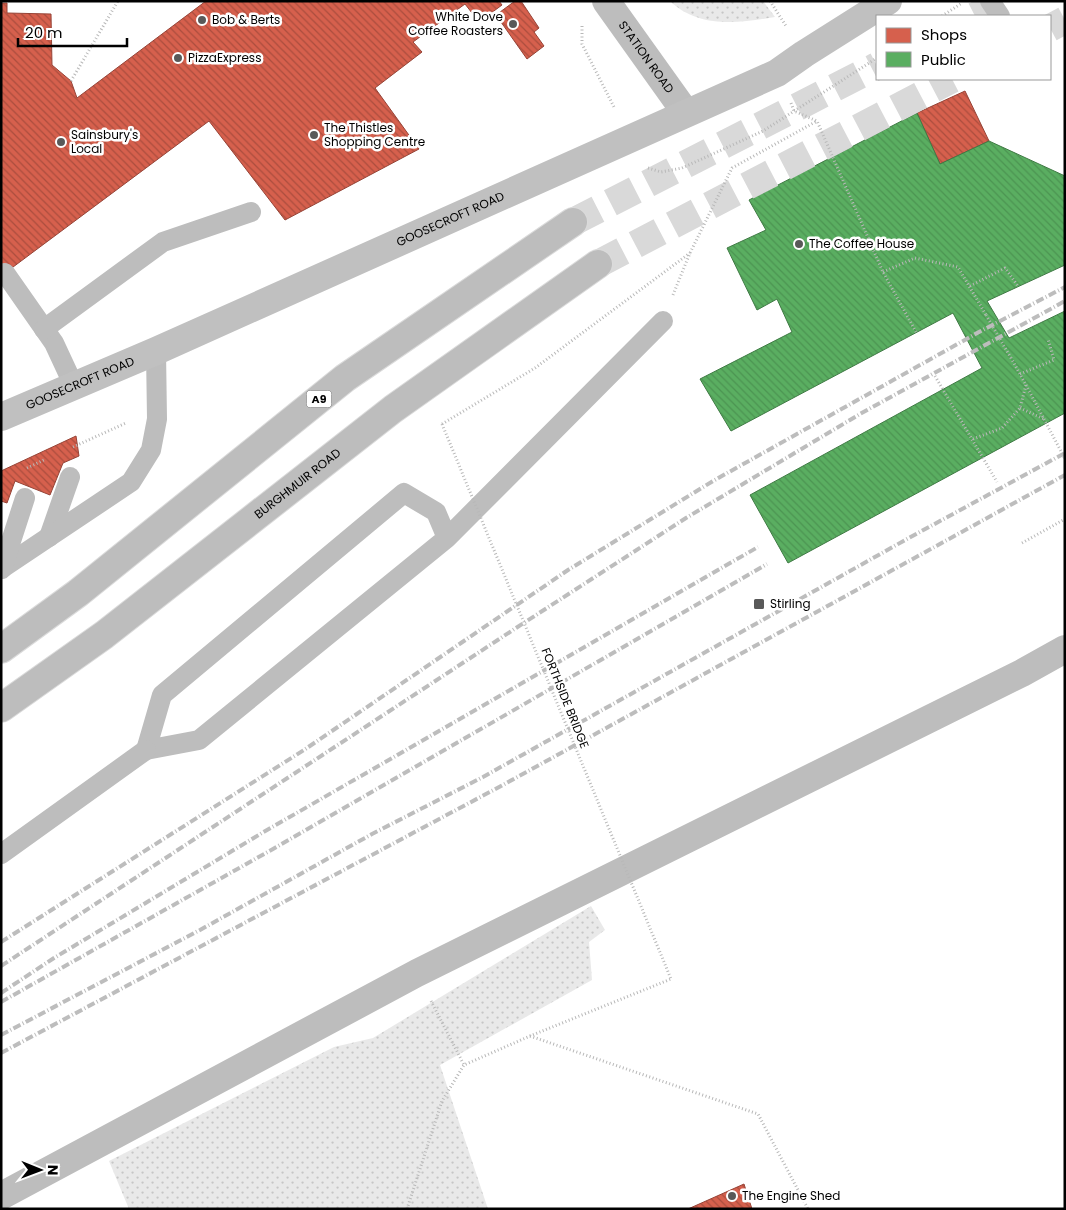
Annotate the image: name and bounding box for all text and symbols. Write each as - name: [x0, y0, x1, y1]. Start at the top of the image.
- place label: White Dove Coffee Roasters: [408, 8, 503, 39]
- place label: Bob & Berts: [212, 11, 280, 28]
- marker: Bob & Berts: [196, 14, 208, 26]
- scale bar: [18, 15, 126, 47]
- legend: [876, 15, 1051, 80]
- street label: STATION ROAD: [615, 17, 678, 97]
- marker: White Dove Coffee Roasters: [507, 18, 519, 30]
- text: 20 m: [25, 22, 63, 43]
- text: Shops: [921, 24, 967, 45]
- place label: PizzaExpress: [188, 49, 261, 66]
- text: Public: [921, 49, 966, 70]
- marker: PizzaExpress: [172, 52, 184, 64]
- place label: The Thistles Shopping Centre: [324, 119, 425, 150]
- place label: Sainsbury's Local: [71, 126, 138, 157]
- marker: The Thistles Shopping Centre: [308, 129, 320, 141]
- marker: Sainsbury's Local: [55, 136, 67, 148]
- street label: GOOSECROFT ROAD: [394, 187, 507, 250]
- place label: The Coffee House: [809, 235, 914, 252]
- marker: The Coffee House: [793, 238, 805, 250]
- street label: GOOSECROFT ROAD: [23, 352, 137, 413]
- road number: A9: [306, 390, 332, 408]
- street label: BURGHMUIR ROAD: [250, 444, 344, 522]
- place label: Stirling: [770, 595, 811, 612]
- marker: Stirling: [752, 597, 766, 611]
- street label: FORTHSIDE BRIDGE: [538, 645, 593, 751]
- north arrow: [15, 1145, 65, 1195]
- text: N: [43, 1165, 63, 1176]
- place label: The Engine Shed: [742, 1187, 840, 1204]
- marker: The Engine Shed: [726, 1190, 738, 1202]

